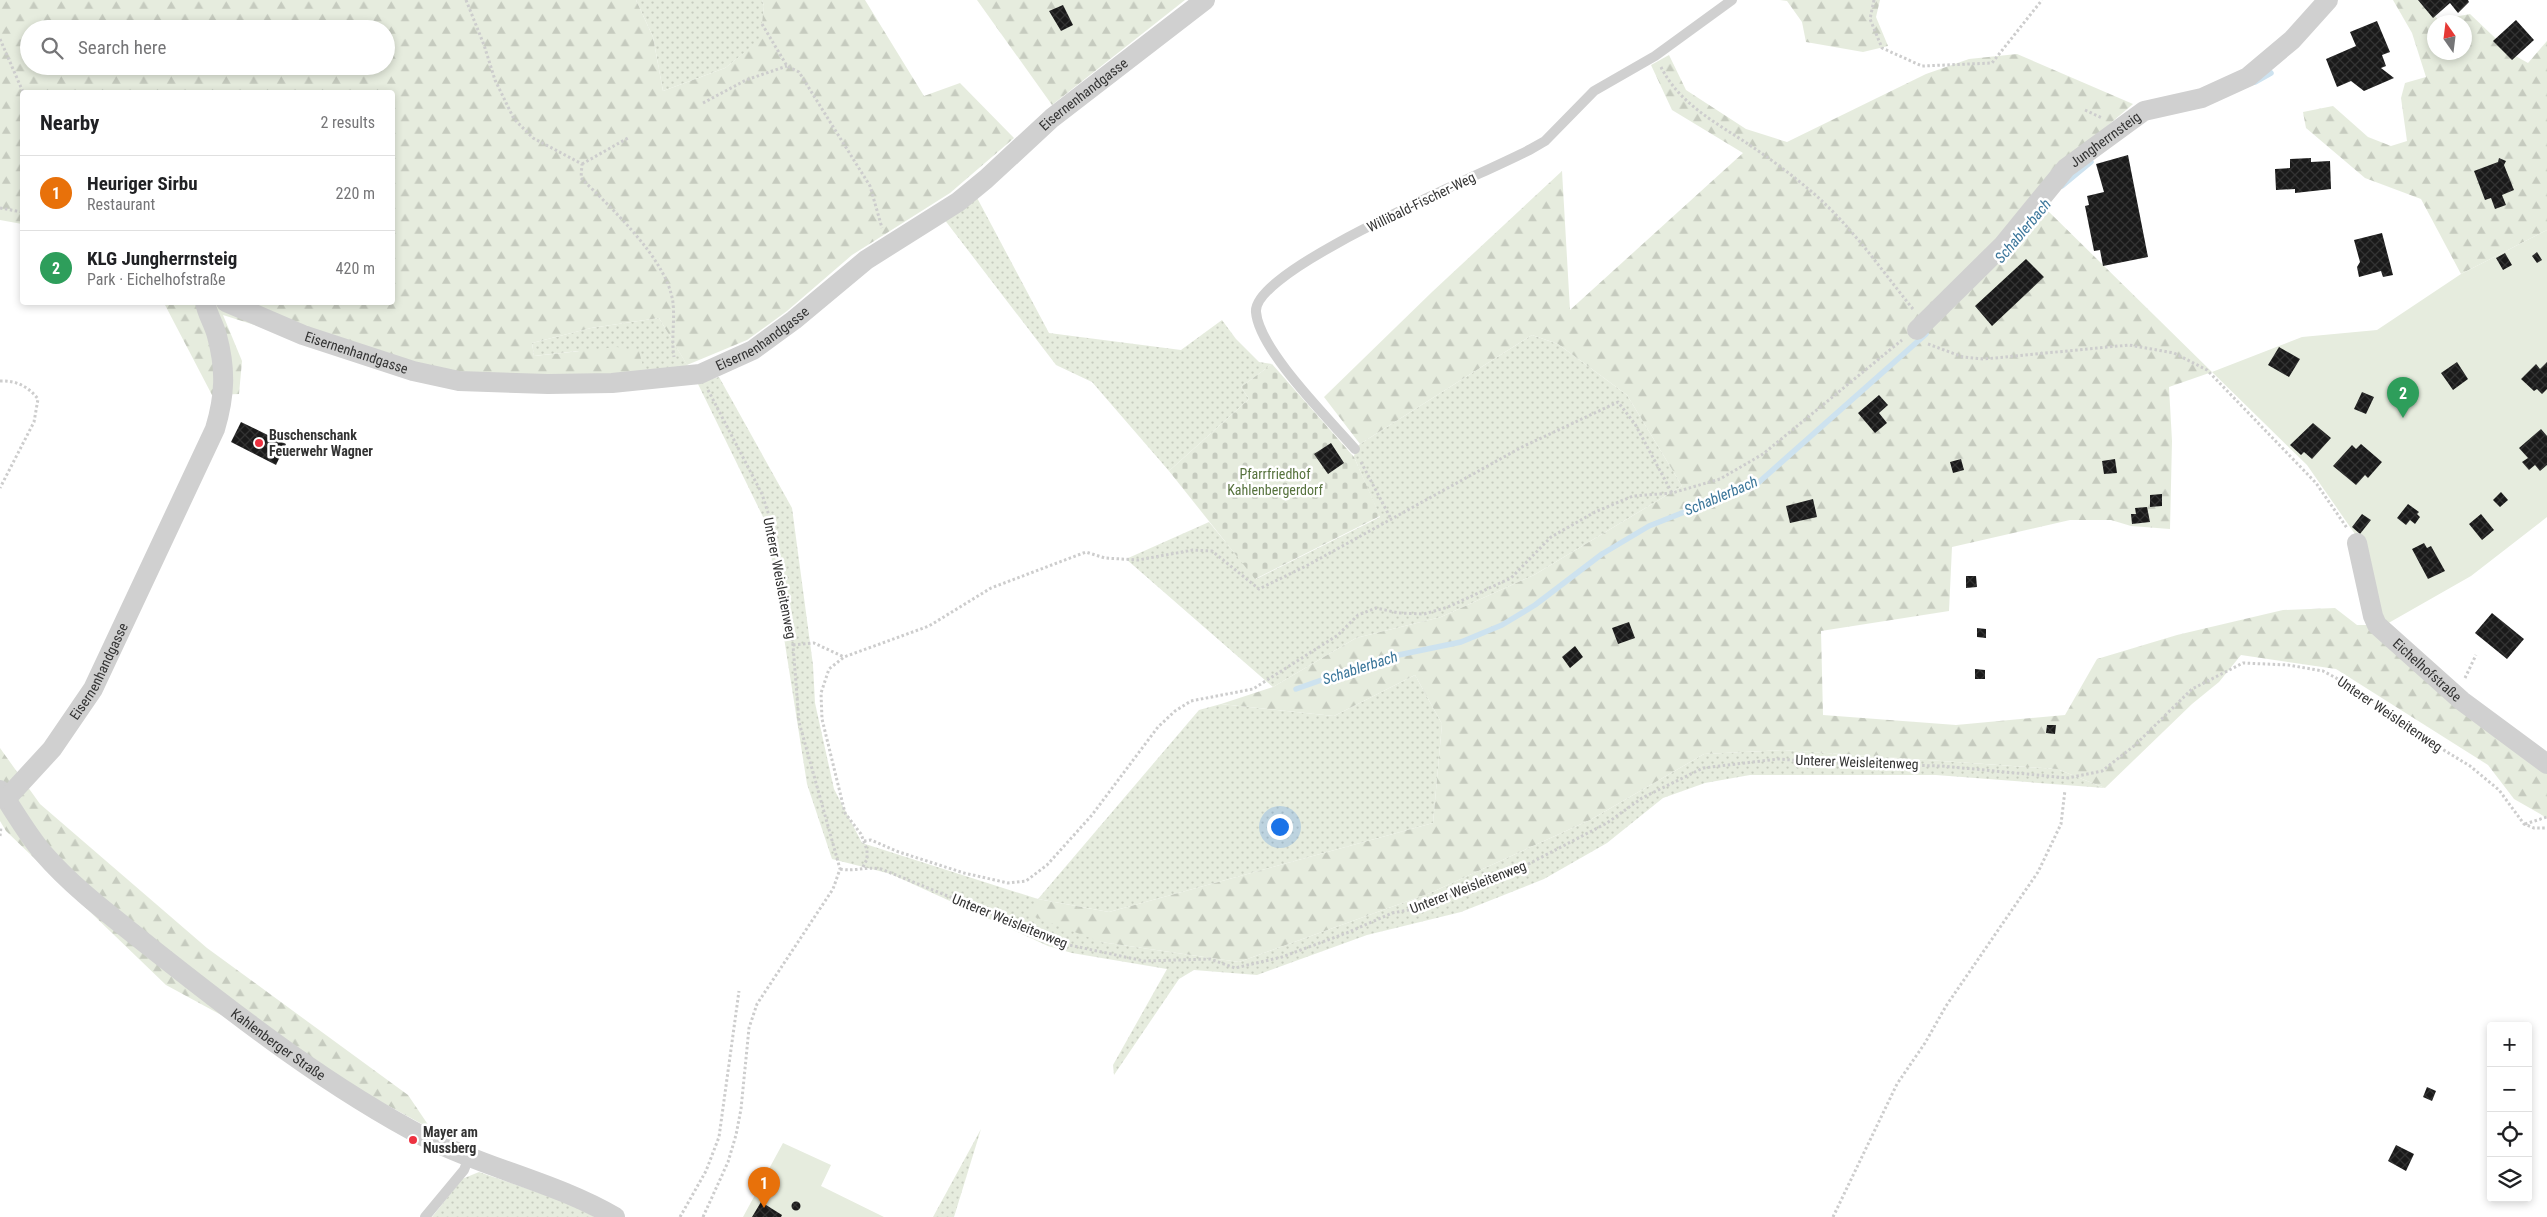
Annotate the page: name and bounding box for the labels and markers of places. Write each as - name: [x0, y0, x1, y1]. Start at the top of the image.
- pin: 2: [2387, 377, 2419, 418]
- place label: Buschenschank Feuerwehr Wagner: [269, 427, 373, 459]
- marker: Buschenschank Feuerwehr Wagner: [253, 437, 265, 449]
- place label: Mayer am Nussberg: [423, 1124, 478, 1156]
- marker: Mayer am Nussberg: [407, 1134, 419, 1146]
- pin: 1: [748, 1167, 780, 1208]

